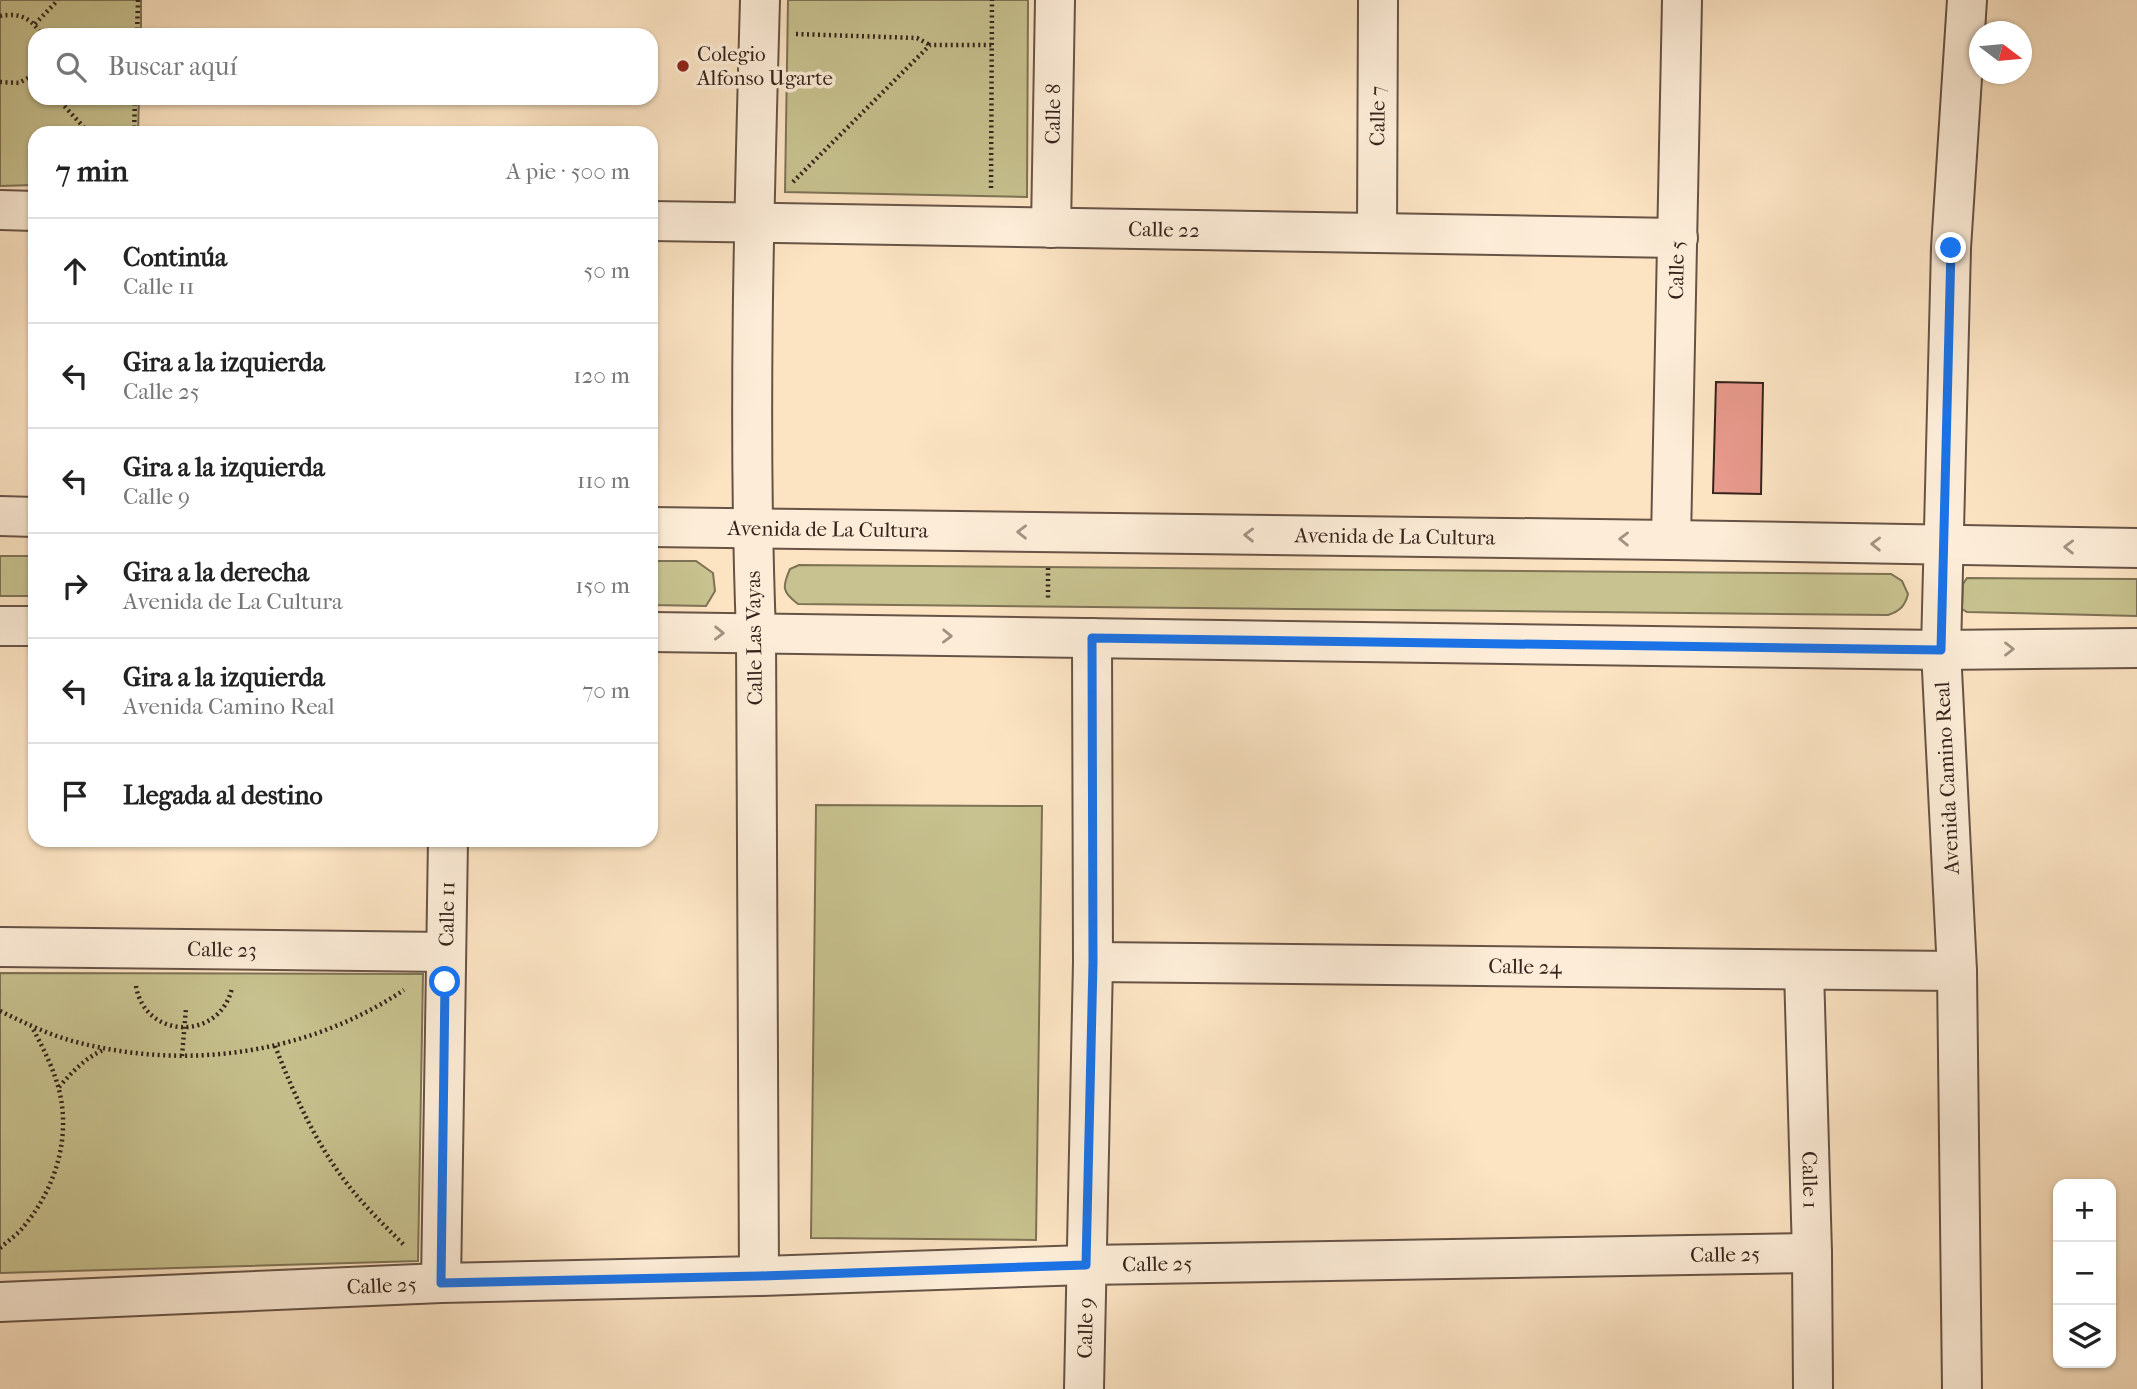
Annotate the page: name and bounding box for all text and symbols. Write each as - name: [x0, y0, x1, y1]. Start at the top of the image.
- north arrow: [1969, 21, 2032, 84]
- search box: [28, 28, 658, 105]
- place label: Colegio Alfonso Ugarte: [696, 42, 833, 90]
- icon: search: [52, 48, 90, 86]
- text: Buscar aquí: [108, 51, 237, 82]
- marker: Colegio Alfonso Ugarte: [675, 58, 691, 74]
- street label: Calle 8: [1040, 83, 1066, 145]
- street label: Calle 7: [1365, 86, 1390, 146]
- text: 7 min: [56, 154, 128, 189]
- text: A pie · 500 m: [506, 158, 630, 185]
- street label: Calle 22: [1128, 217, 1200, 242]
- route end: [1935, 232, 1966, 263]
- street label: Calle 5: [1664, 240, 1689, 300]
- text: Continúa: [123, 242, 227, 273]
- icon: ahead: [56, 252, 94, 290]
- text: 50 m: [583, 257, 630, 284]
- text: Calle 11: [123, 273, 194, 300]
- text: Gira a la izquierda: [123, 347, 325, 378]
- icon: left: [56, 357, 94, 395]
- text: 120 m: [573, 362, 630, 389]
- text: Calle 25: [123, 378, 200, 405]
- text: Gira a la izquierda: [123, 452, 325, 483]
- icon: left: [56, 462, 94, 500]
- text: 110 m: [577, 467, 630, 494]
- text: Calle 9: [123, 483, 190, 510]
- street label: Avenida de La Cultura: [726, 516, 929, 543]
- street label: Avenida de La Cultura: [1293, 523, 1496, 550]
- one-way arrow: [1016, 524, 1026, 540]
- one-way arrow: [1243, 527, 1254, 543]
- one-way arrow: [1618, 532, 1629, 547]
- one-way arrow: [1870, 536, 1880, 552]
- one-way arrow: [2063, 540, 2074, 555]
- text: Gira a la derecha: [123, 557, 309, 588]
- icon: right: [56, 567, 94, 605]
- street label: Calle Las Vayas: [741, 570, 767, 706]
- text: 150 m: [575, 572, 630, 599]
- text: Avenida de La Cultura: [123, 588, 343, 615]
- one-way arrow: [714, 625, 725, 641]
- one-way arrow: [942, 628, 952, 644]
- one-way arrow: [2004, 642, 2015, 657]
- text: Gira a la izquierda: [123, 662, 325, 693]
- icon: left: [56, 672, 94, 710]
- text: 70 m: [582, 677, 630, 704]
- street label: Avenida Camino Real: [1930, 681, 1964, 876]
- text: Avenida Camino Real: [123, 693, 335, 720]
- icon: arrive: [56, 777, 94, 815]
- text: Llegada al destino: [123, 780, 323, 811]
- street label: Calle 11: [434, 881, 459, 947]
- street label: Calle 23: [187, 937, 257, 962]
- street label: Calle 24: [1488, 954, 1562, 979]
- route start: [429, 966, 460, 997]
- street label: Calle 1: [1797, 1151, 1823, 1209]
- map controls: [2053, 1179, 2116, 1368]
- button: +: [2053, 1179, 2116, 1242]
- street label: Calle 25: [1690, 1242, 1761, 1267]
- button: −: [2053, 1242, 2116, 1305]
- street label: Calle 25: [1122, 1251, 1193, 1276]
- street label: Calle 25: [346, 1272, 417, 1299]
- street label: Calle 9: [1073, 1297, 1098, 1359]
- button: layers: [2053, 1305, 2116, 1368]

